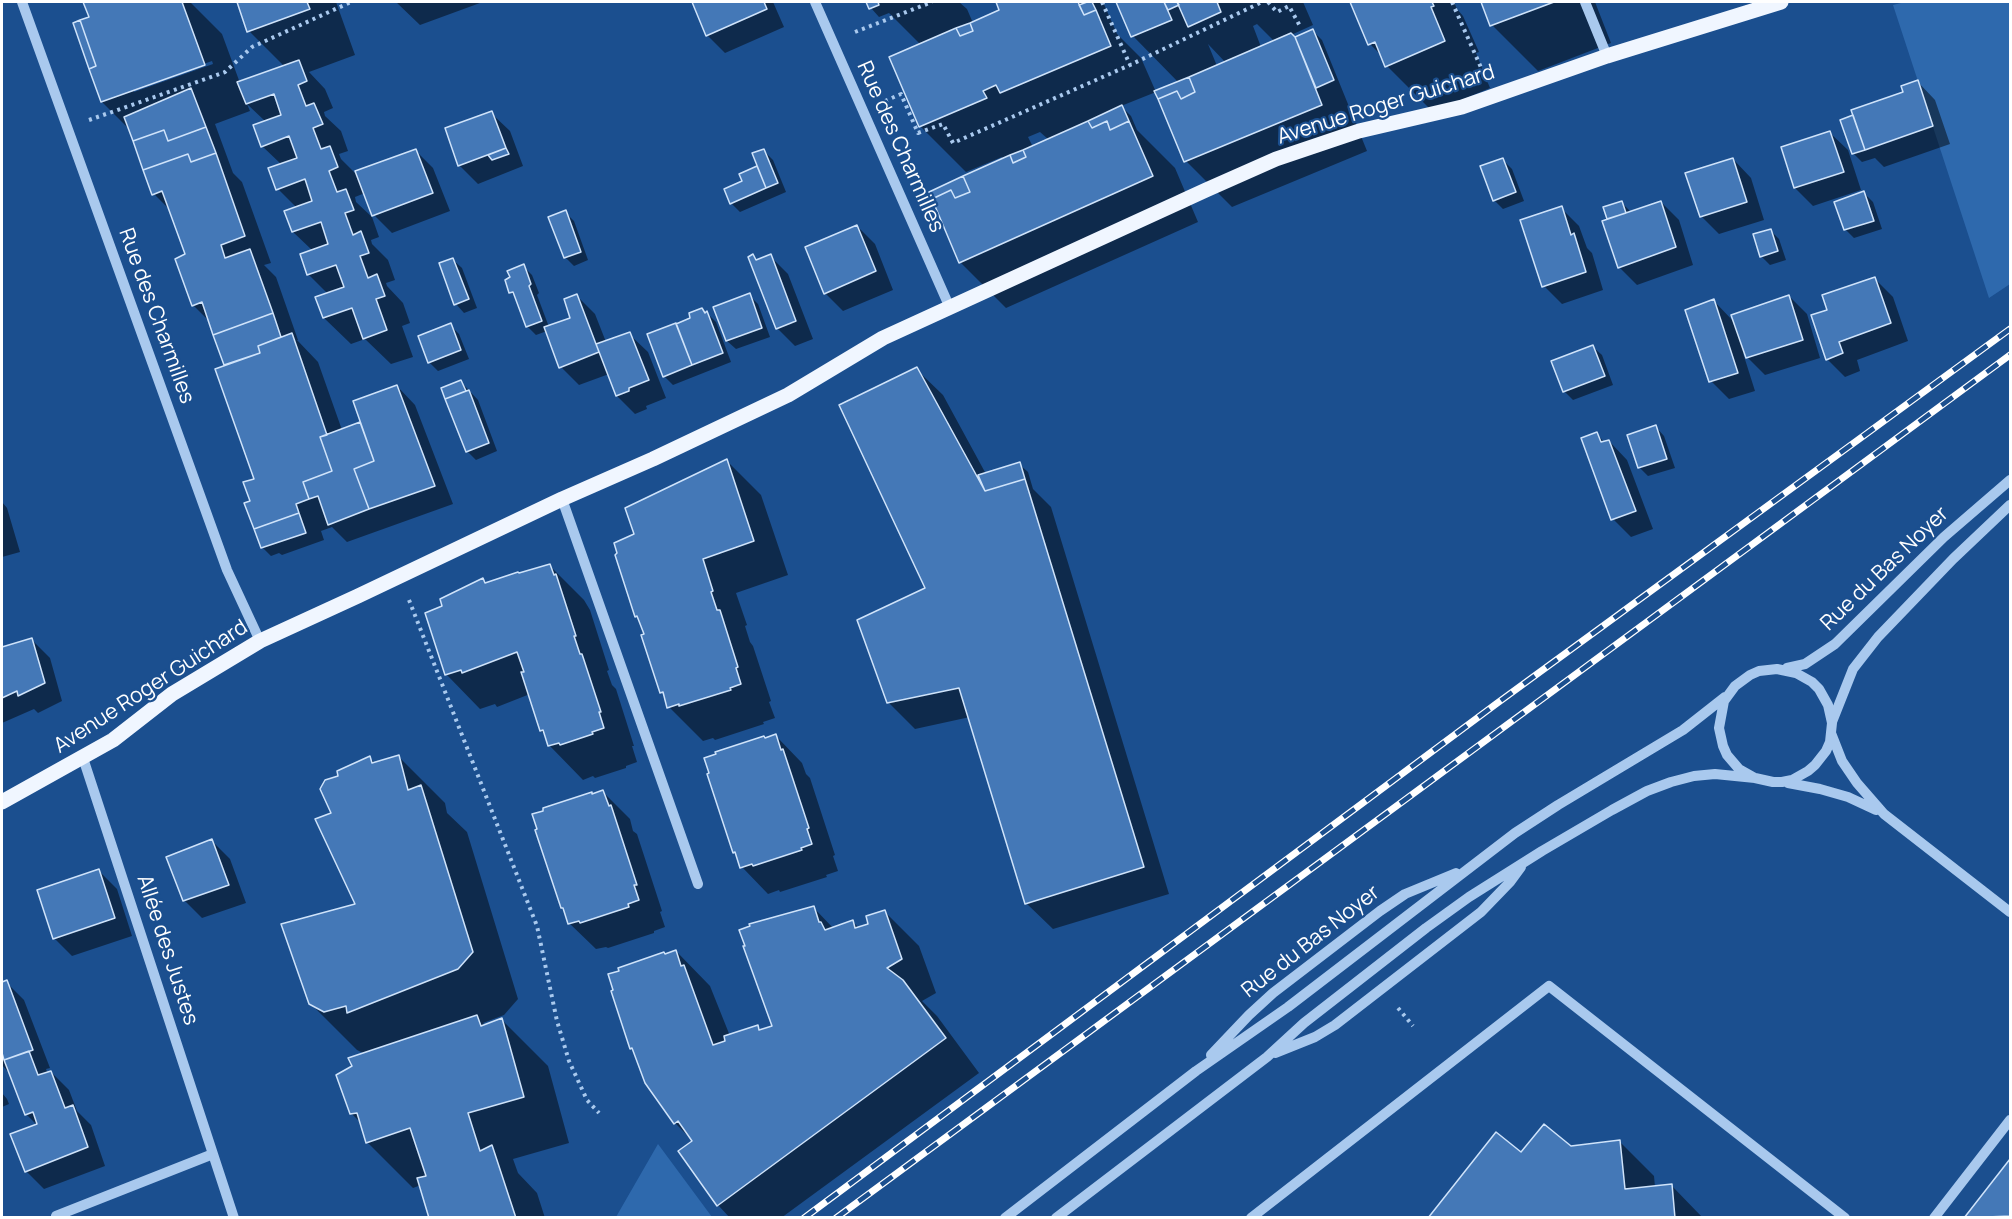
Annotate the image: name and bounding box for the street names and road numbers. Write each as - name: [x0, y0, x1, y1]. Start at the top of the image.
- street label: Rue des Charmilles: [851, 58, 949, 236]
- street label: Avenue Roger Guichard: [1274, 60, 1498, 150]
- street label: Rue des Charmilles: [113, 225, 199, 407]
- street label: Rue du Bas Noyer: [1816, 502, 1954, 636]
- street label: Avenue Roger Guichard: [49, 615, 253, 759]
- street label: Allée des Justes: [131, 872, 203, 1028]
- street label: Rue du Bas Noyer: [1237, 880, 1385, 1004]

